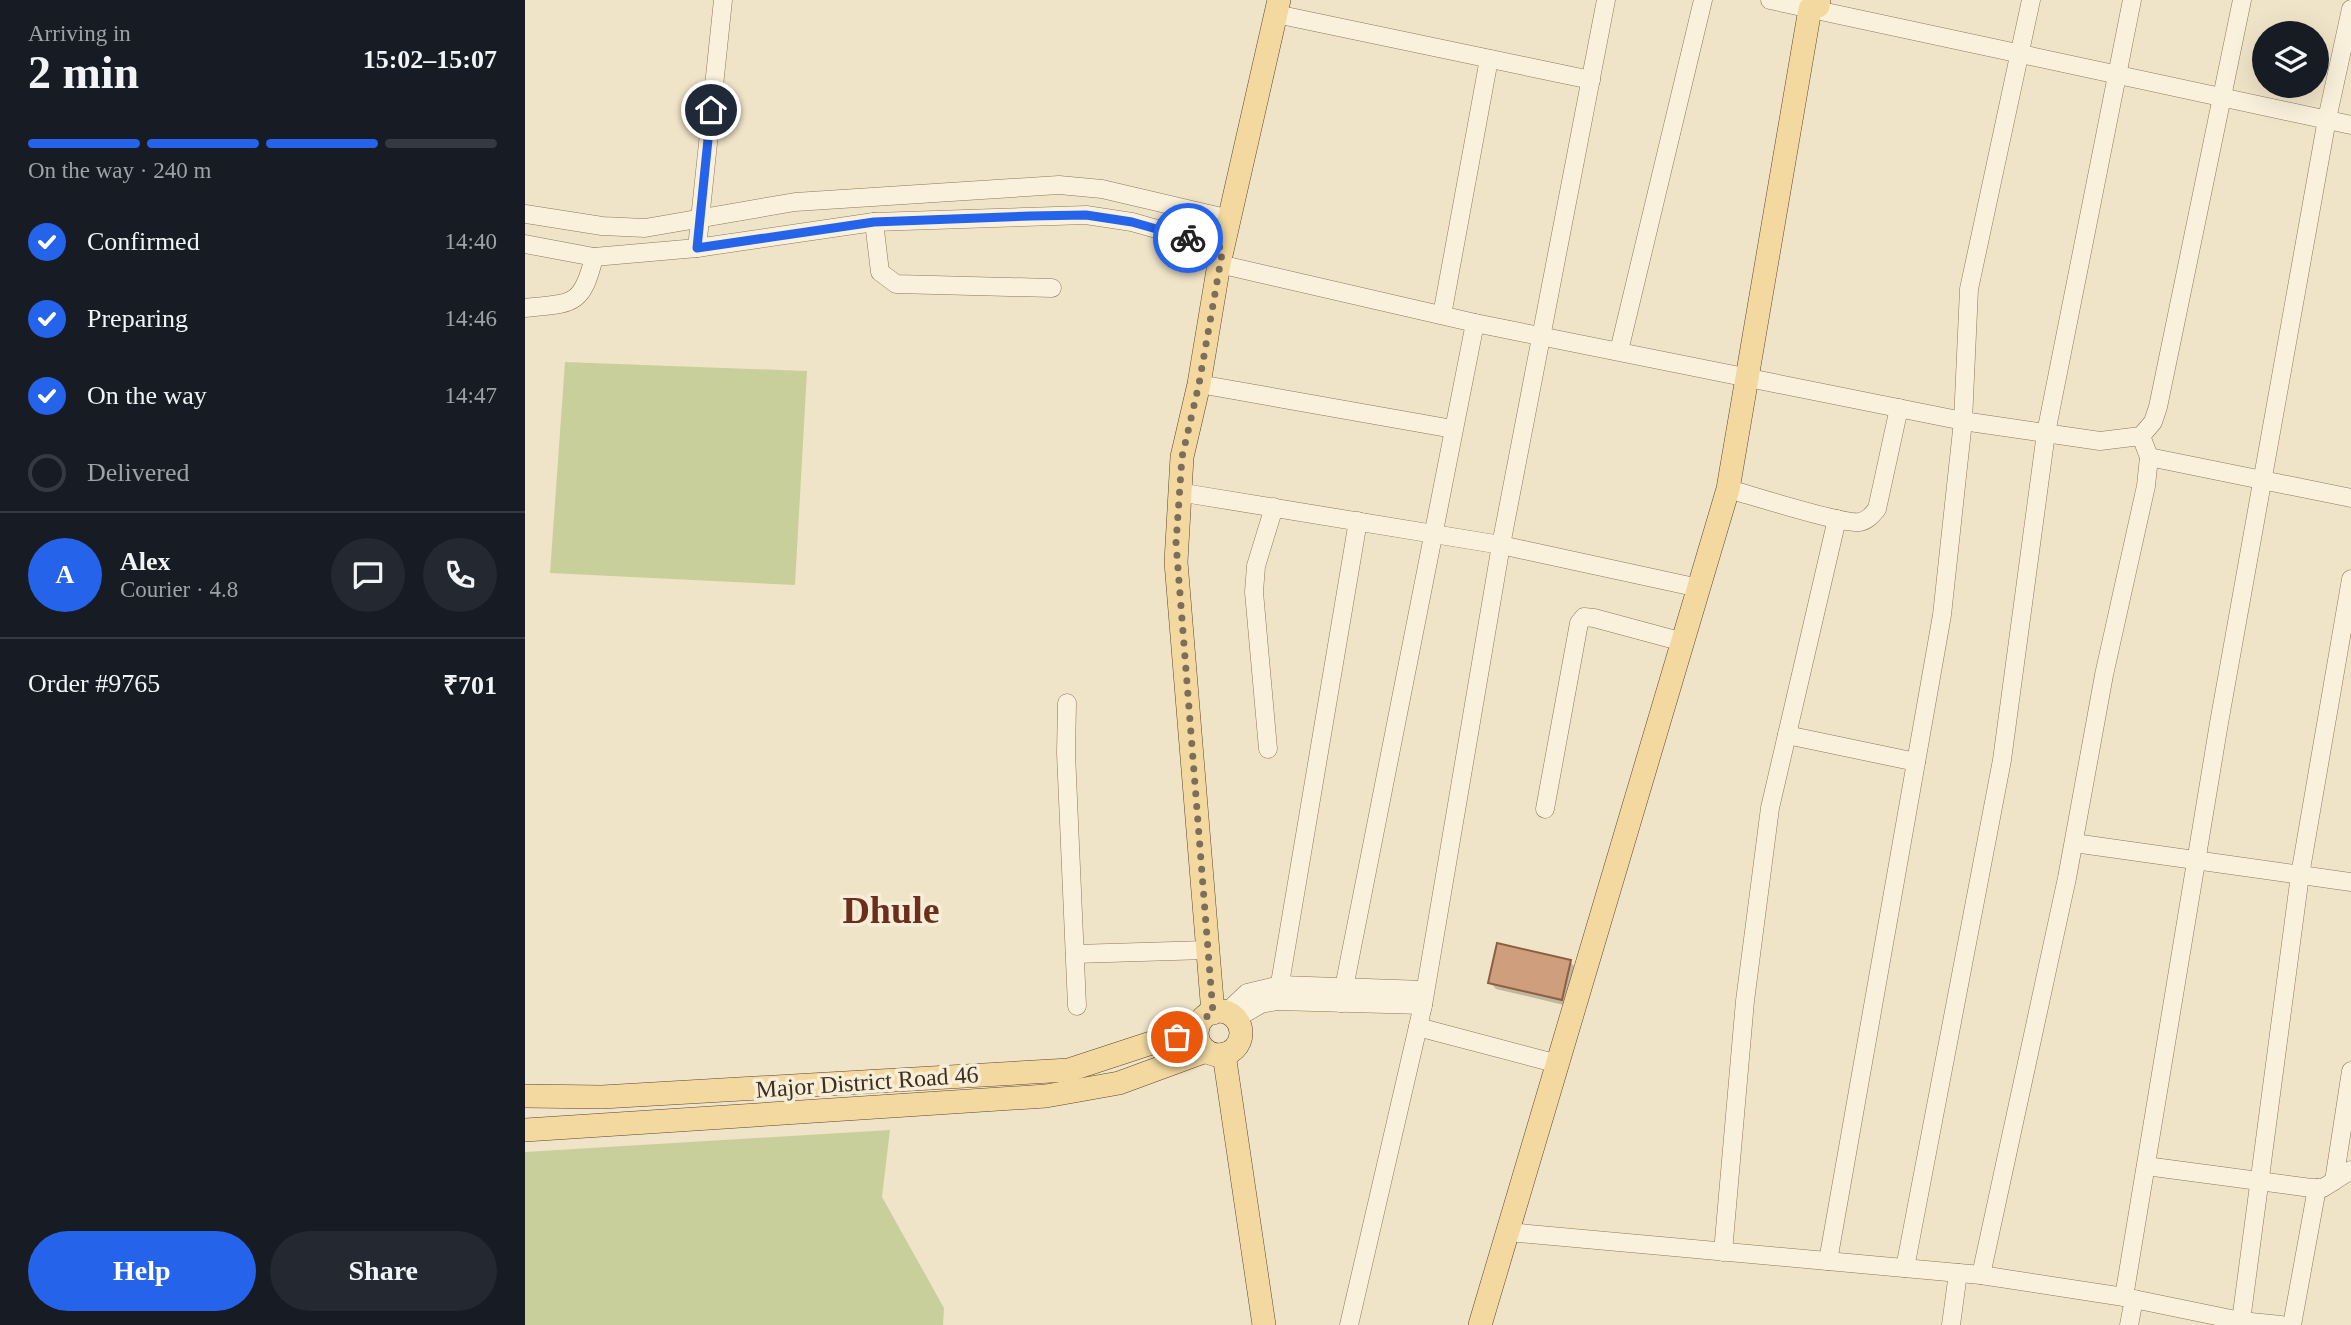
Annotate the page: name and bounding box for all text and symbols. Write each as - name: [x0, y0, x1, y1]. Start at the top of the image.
- text: Arriving in: [28, 21, 131, 46]
- map controls: [2252, 21, 2329, 98]
- button: layers: [2252, 21, 2329, 98]
- text: 15:02–15:07: [363, 45, 497, 74]
- text: 2 min: [28, 47, 139, 98]
- pin: [681, 80, 741, 140]
- icon: home: [692, 91, 730, 129]
- text: On the way · 240 m: [28, 158, 211, 183]
- courier: [1153, 203, 1223, 273]
- icon: bike: [1169, 219, 1207, 257]
- icon: check: [28, 223, 66, 261]
- text: Confirmed: [87, 227, 200, 256]
- text: 14:40: [445, 229, 497, 254]
- icon: check: [28, 300, 66, 338]
- text: Preparing: [87, 304, 188, 333]
- text: 14:46: [445, 306, 497, 331]
- icon: check: [28, 377, 66, 415]
- text: On the way: [87, 381, 207, 410]
- text: 14:47: [445, 383, 497, 408]
- text: Delivered: [87, 458, 190, 487]
- button: chat: [331, 538, 405, 612]
- button: phone: [423, 538, 497, 612]
- text: Alex: [120, 547, 171, 576]
- text: A: [56, 560, 74, 589]
- text: Courier · 4.8: [120, 577, 238, 602]
- text: Order #9765: [28, 669, 160, 698]
- text: ₹701: [443, 671, 497, 700]
- district label: Dhule: [842, 889, 940, 931]
- pin: [1147, 1007, 1207, 1067]
- icon: bag: [1158, 1018, 1196, 1056]
- street label: Major District Road 46: [755, 1061, 979, 1103]
- button: Help: [28, 1231, 256, 1311]
- button: Share: [270, 1231, 497, 1311]

